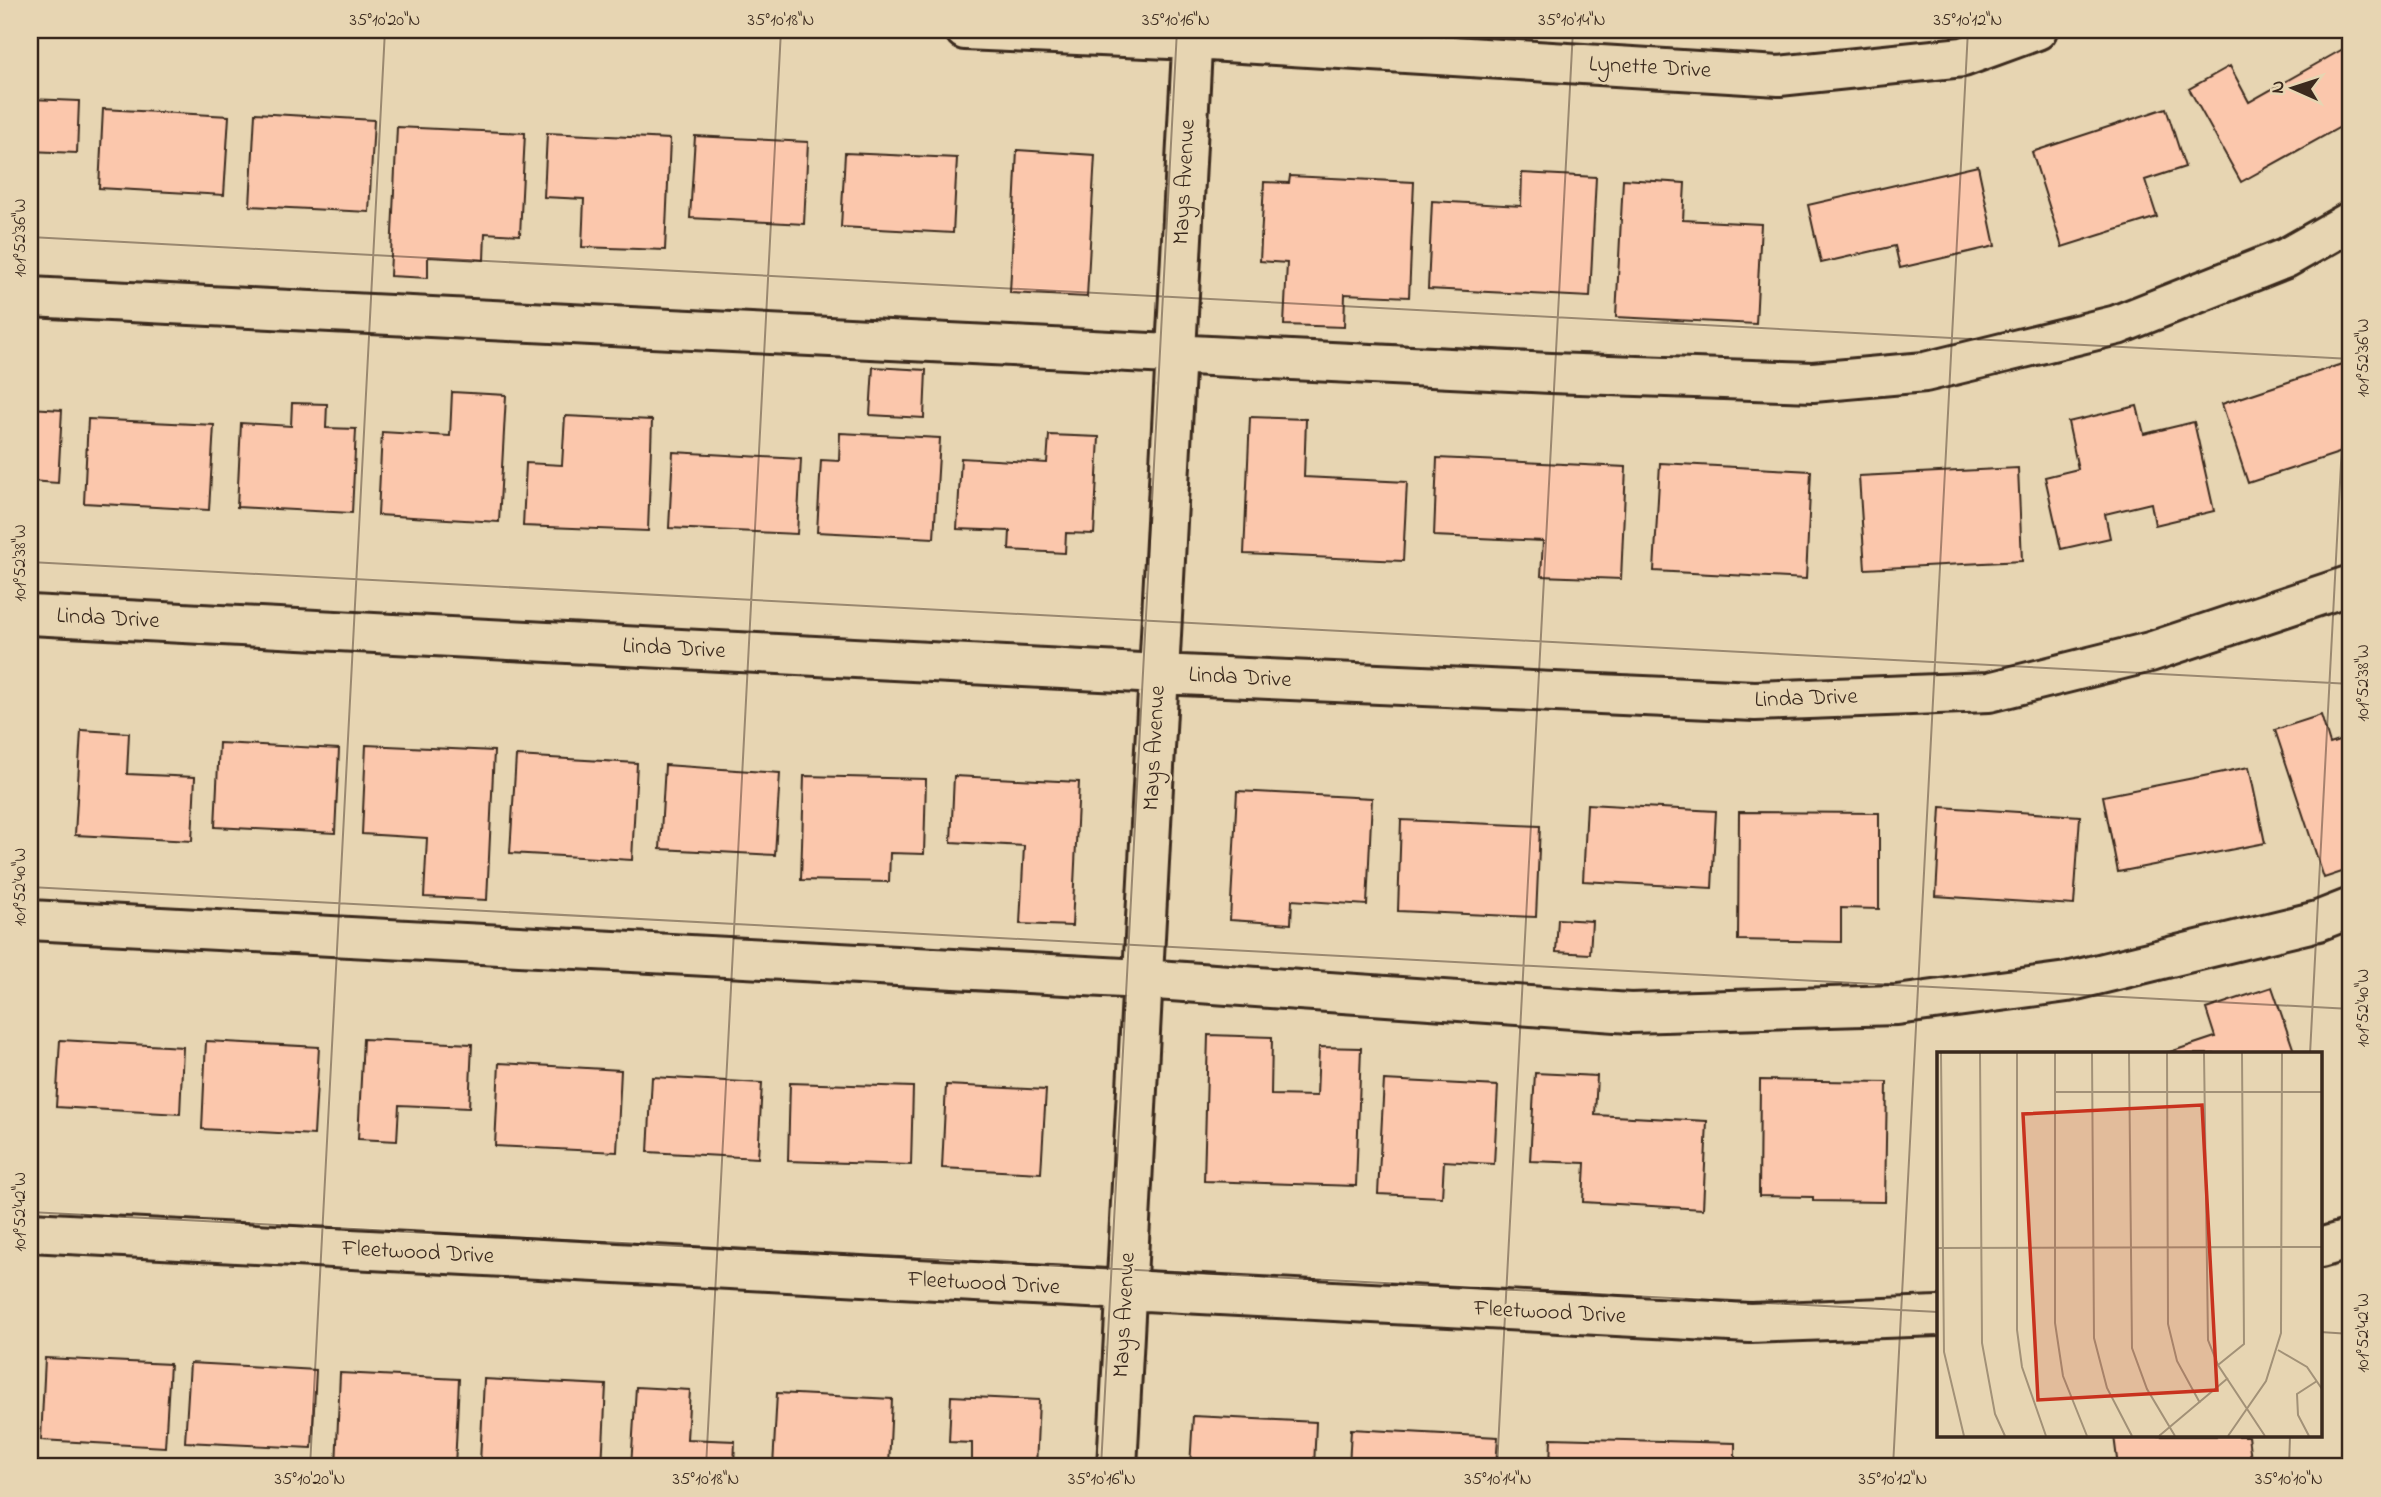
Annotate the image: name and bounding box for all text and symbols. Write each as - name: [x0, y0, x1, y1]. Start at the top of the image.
- text: 35°10'20"N: [349, 8, 421, 34]
- text: 35°10'18"N: [748, 8, 814, 34]
- text: 35°10'16"N: [1142, 8, 1210, 34]
- text: 35°10'14"N: [1538, 8, 1606, 34]
- text: 35°10'12"N: [1934, 8, 2002, 34]
- street label: Lynette Drive: [1588, 48, 1713, 90]
- north arrow: [2258, 52, 2328, 122]
- text: N: [2265, 80, 2292, 94]
- street label: Mays Avenue: [1165, 118, 1207, 246]
- text: 101°52'36"W: [8, 199, 34, 277]
- text: 101°52'36"W: [2351, 319, 2377, 397]
- text: 101°52'38"W: [8, 524, 34, 602]
- street label: Linda Drive: [56, 600, 161, 638]
- street label: Linda Drive: [622, 630, 727, 668]
- text: 101°52'38"W: [2351, 644, 2377, 722]
- street label: Linda Drive: [1188, 659, 1293, 697]
- street label: Linda Drive: [1754, 681, 1859, 717]
- street label: Mays Avenue: [1135, 684, 1177, 812]
- text: 101°52'40"W: [8, 848, 34, 926]
- text: 101°52'40"W: [2351, 969, 2377, 1047]
- inset map: [1937, 1052, 2322, 1438]
- text: 101°52'42"W: [8, 1172, 34, 1252]
- street label: Fleetwood Drive: [340, 1232, 496, 1274]
- street label: Mays Avenue: [1105, 1251, 1147, 1379]
- street label: Fleetwood Drive: [906, 1263, 1062, 1305]
- street label: Fleetwood Drive: [1472, 1292, 1628, 1334]
- text: 101°52'42"W: [2351, 1293, 2377, 1373]
- text: 35°10'20"N: [274, 1467, 346, 1493]
- text: 35°10'18"N: [673, 1467, 739, 1493]
- text: 35°10'16"N: [1068, 1467, 1136, 1493]
- text: 35°10'14"N: [1464, 1467, 1532, 1493]
- text: 35°10'12"N: [1859, 1467, 1927, 1493]
- text: 35°10'10"N: [2255, 1467, 2323, 1493]

